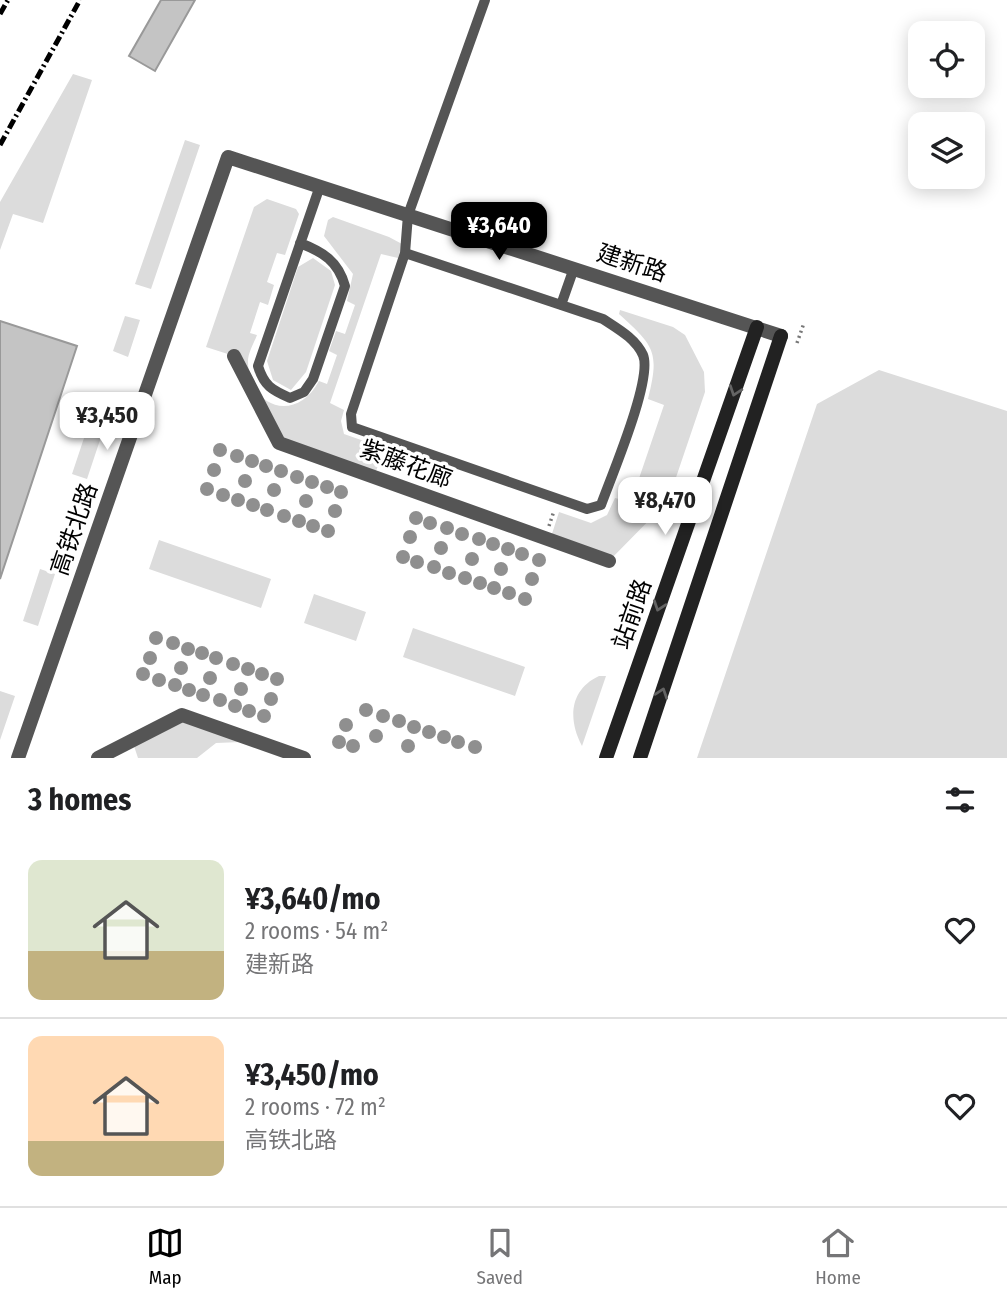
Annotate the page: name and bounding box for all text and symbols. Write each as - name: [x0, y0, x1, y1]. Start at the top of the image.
- map controls: [908, 21, 985, 189]
- button: locate: [908, 21, 985, 98]
- button: layers: [908, 112, 985, 189]
- pin: ¥3,640: [442, 202, 556, 262]
- text: ¥3,640: [467, 211, 531, 239]
- street label: 建新路: [593, 239, 671, 287]
- one-way arrow: [729, 385, 743, 397]
- pin: ¥3,450: [50, 392, 164, 452]
- text: ¥3,450: [76, 401, 138, 429]
- street label: 紫藤花廊: [356, 434, 456, 494]
- pin: ¥8,470: [608, 477, 722, 537]
- street label: 高铁北路: [45, 479, 103, 579]
- text: ¥8,470: [634, 486, 696, 514]
- street label: 站前路: [607, 575, 657, 653]
- one-way arrow: [653, 599, 667, 611]
- one-way arrow: [653, 688, 668, 700]
- icon: filters: [941, 781, 979, 819]
- text: 3 homes: [28, 782, 131, 818]
- text: ¥3,640/mo: [245, 881, 380, 917]
- icon: home: [84, 888, 168, 972]
- icon: heart: [941, 911, 979, 949]
- text: 2 rooms · 54 m²: [245, 917, 388, 945]
- text: 建新路: [245, 950, 314, 978]
- text: ¥3,450/mo: [245, 1057, 379, 1093]
- icon: home: [84, 1064, 168, 1148]
- icon: heart: [941, 1087, 979, 1125]
- text: 2 rooms · 72 m²: [245, 1093, 386, 1121]
- text: 高铁北路: [245, 1126, 337, 1154]
- tab: Map: [146, 1224, 184, 1289]
- tab: Saved: [477, 1224, 523, 1289]
- tab: Home: [815, 1224, 861, 1289]

